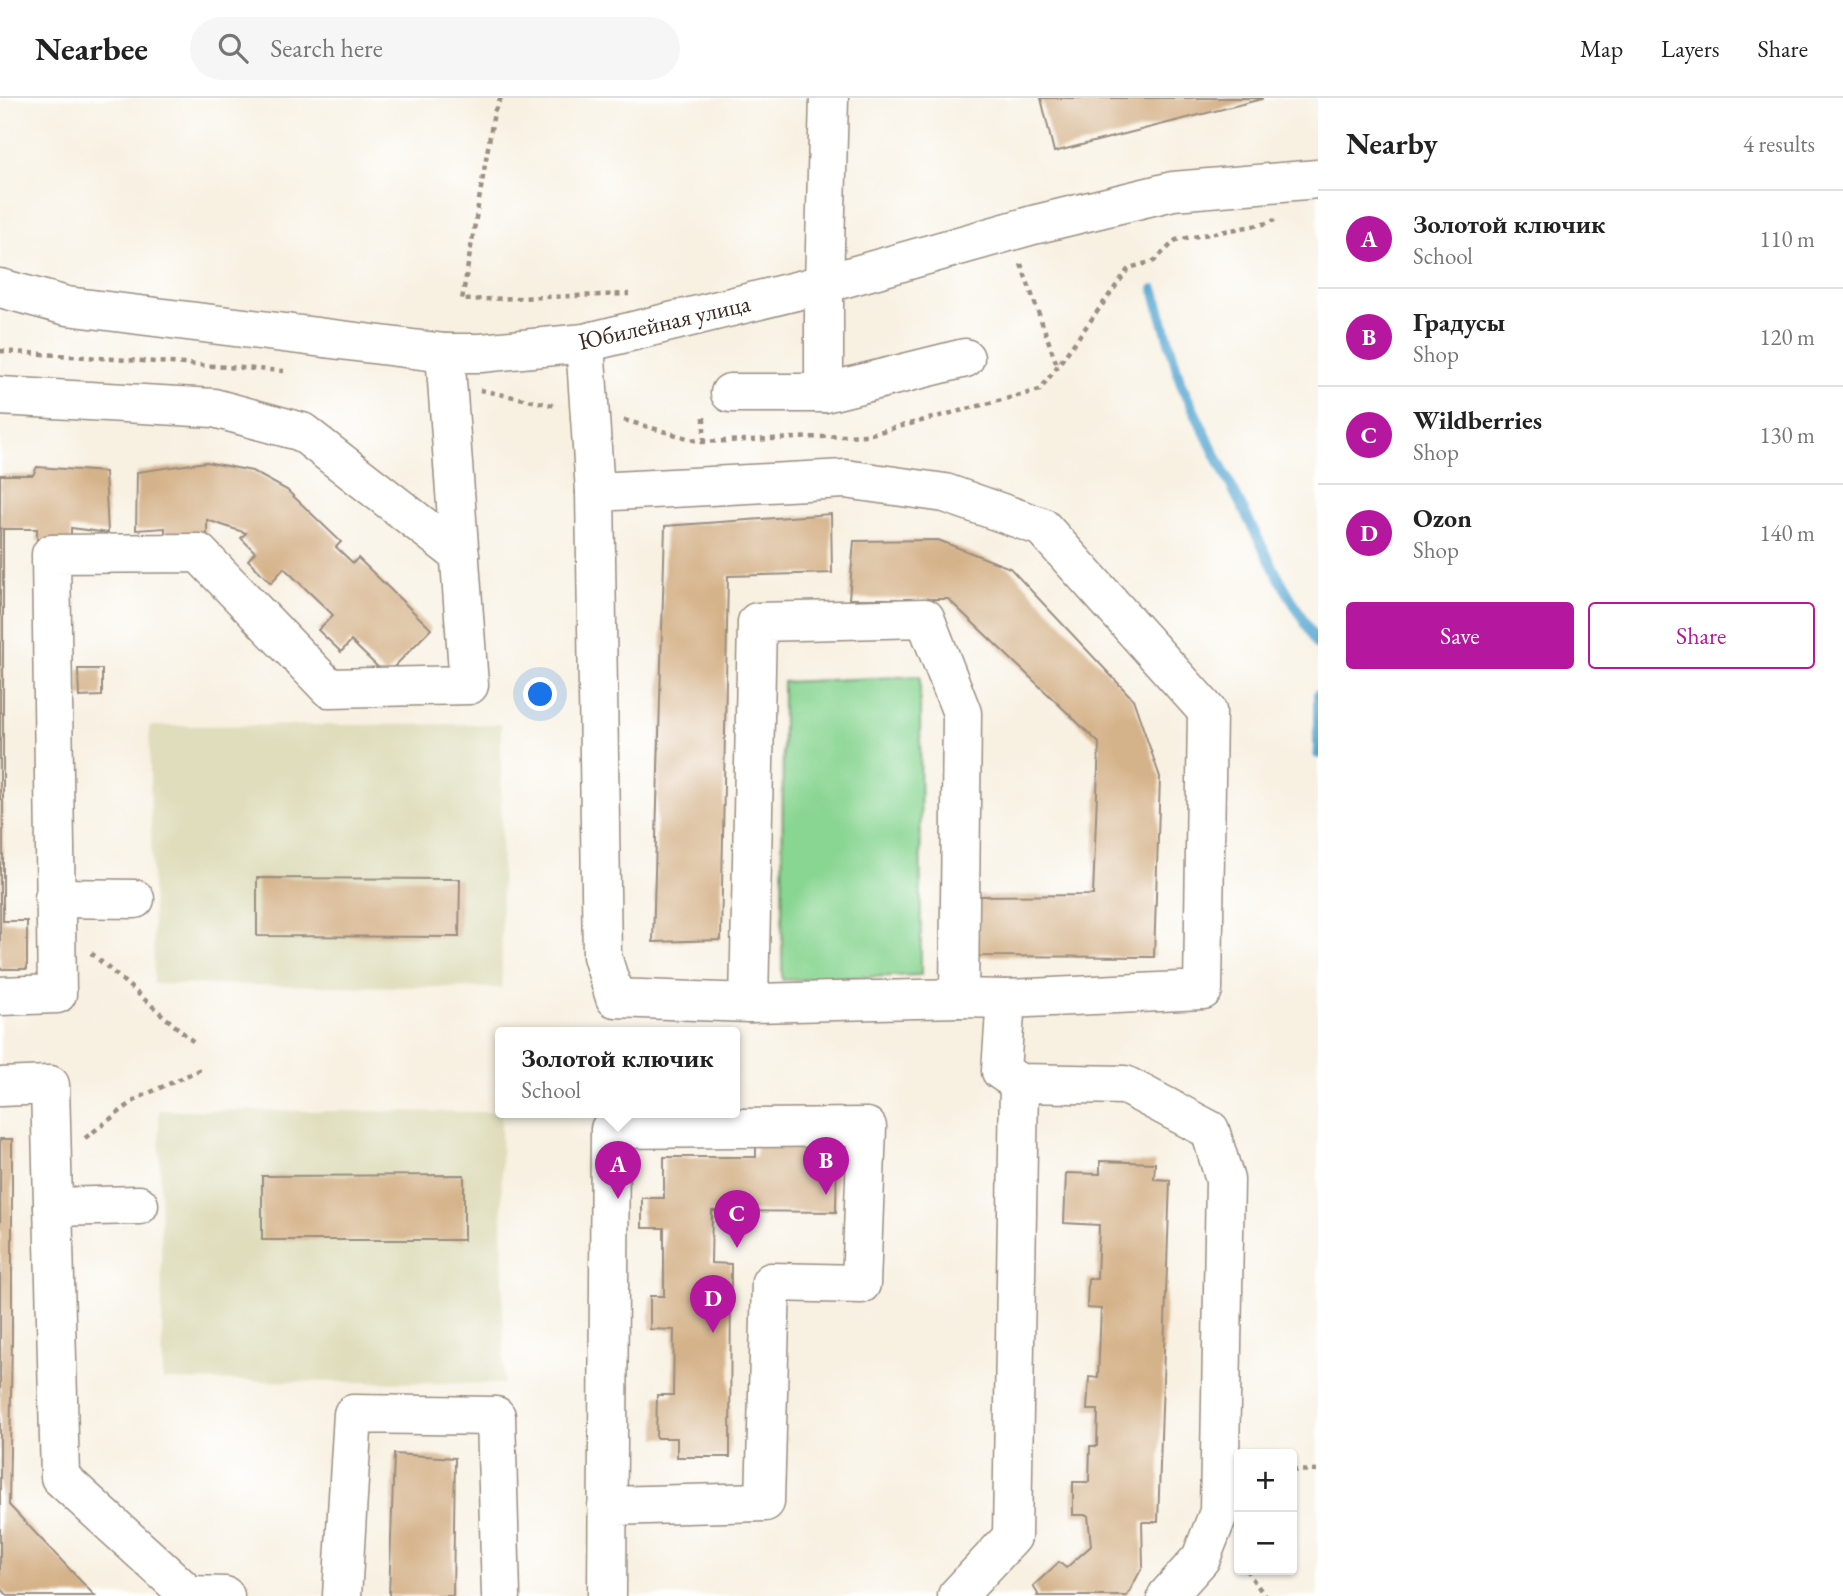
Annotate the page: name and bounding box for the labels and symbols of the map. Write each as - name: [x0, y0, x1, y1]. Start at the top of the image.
- street label: Юбилейная улица: [575, 287, 754, 357]
- your location: [523, 677, 557, 711]
- pin: B: [803, 1137, 849, 1195]
- pin: A: [595, 1141, 641, 1199]
- pin: C: [714, 1190, 760, 1248]
- pin: D: [690, 1275, 736, 1333]

